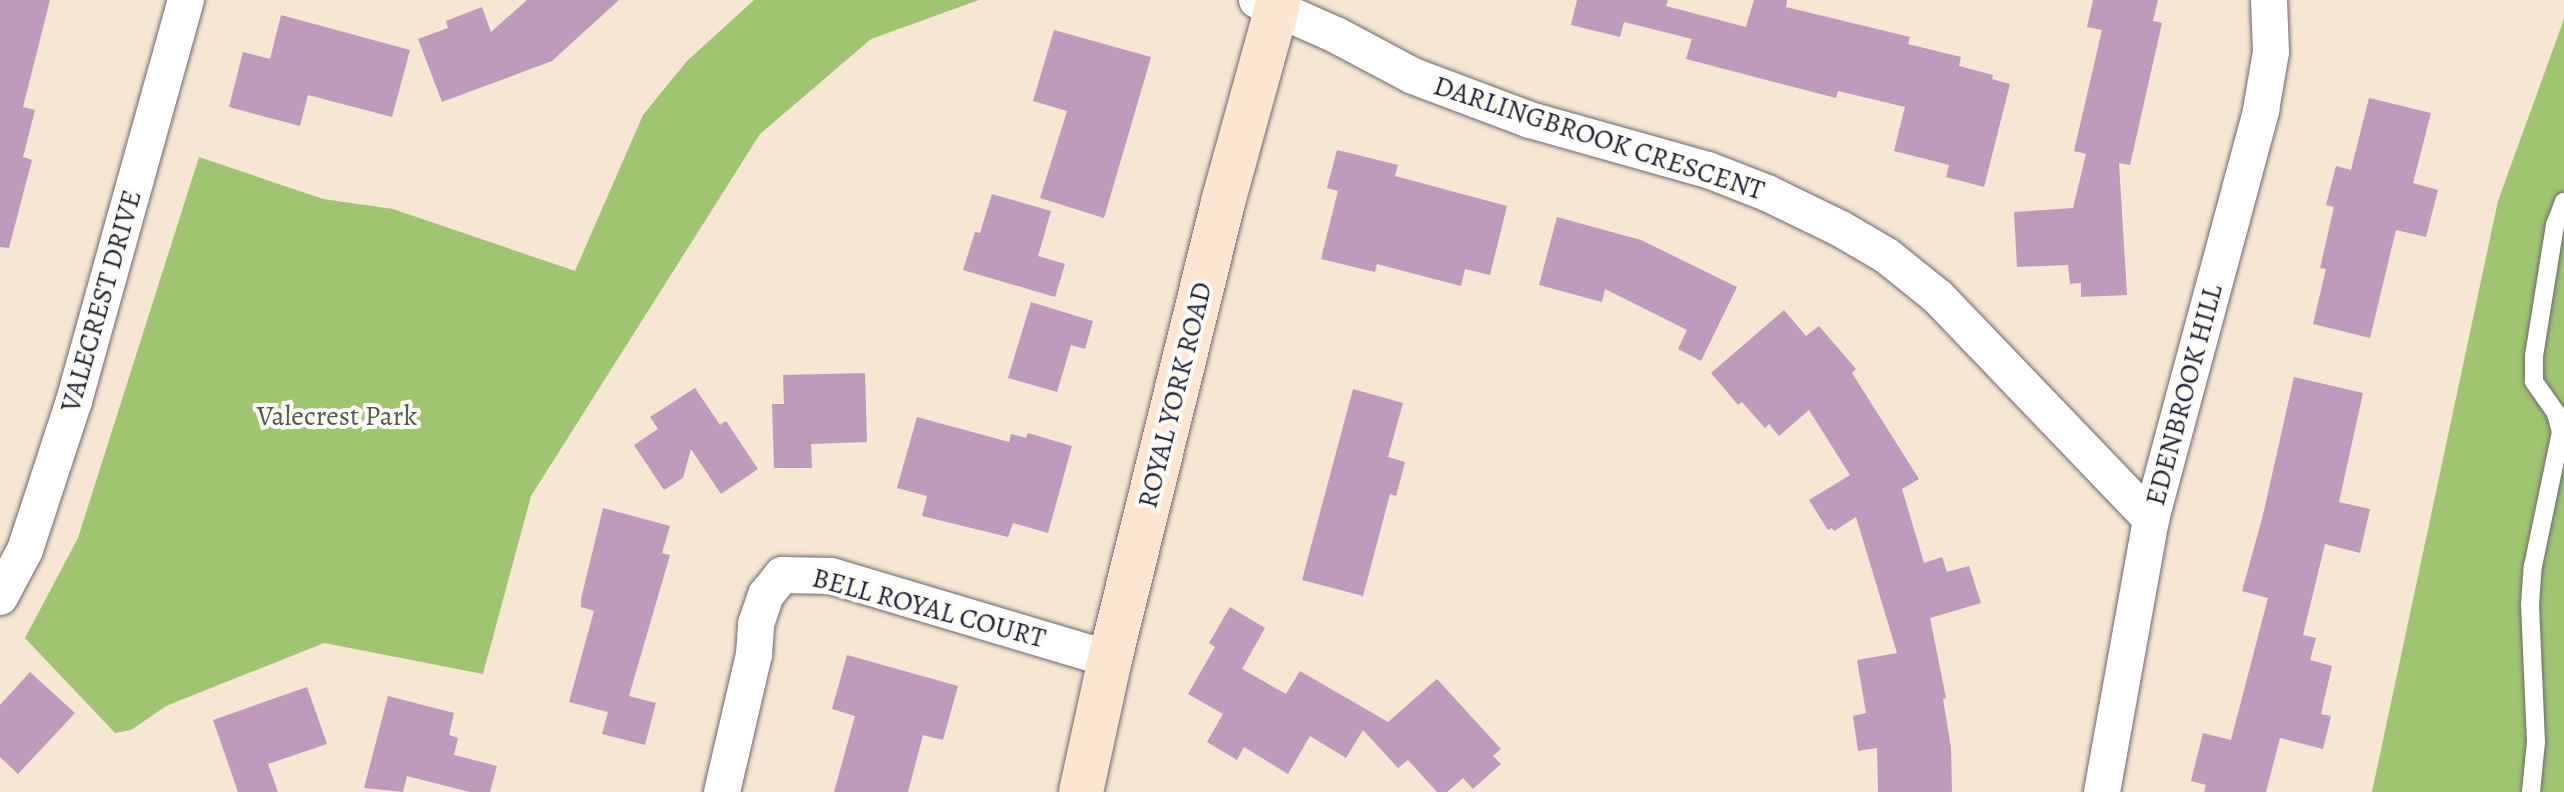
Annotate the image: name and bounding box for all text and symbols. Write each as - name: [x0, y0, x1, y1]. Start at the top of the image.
- street label: DARLINGBROOK CRESCENT: [1429, 69, 1769, 207]
- street label: VALECREST DRIVE: [53, 186, 149, 416]
- street label: ROYAL YORK ROAD: [1131, 278, 1219, 512]
- street label: EDENBROOK HILL: [2138, 281, 2230, 509]
- park label: Valecrest Park: [257, 399, 417, 433]
- street label: BELL ROYAL COURT: [809, 561, 1049, 655]

